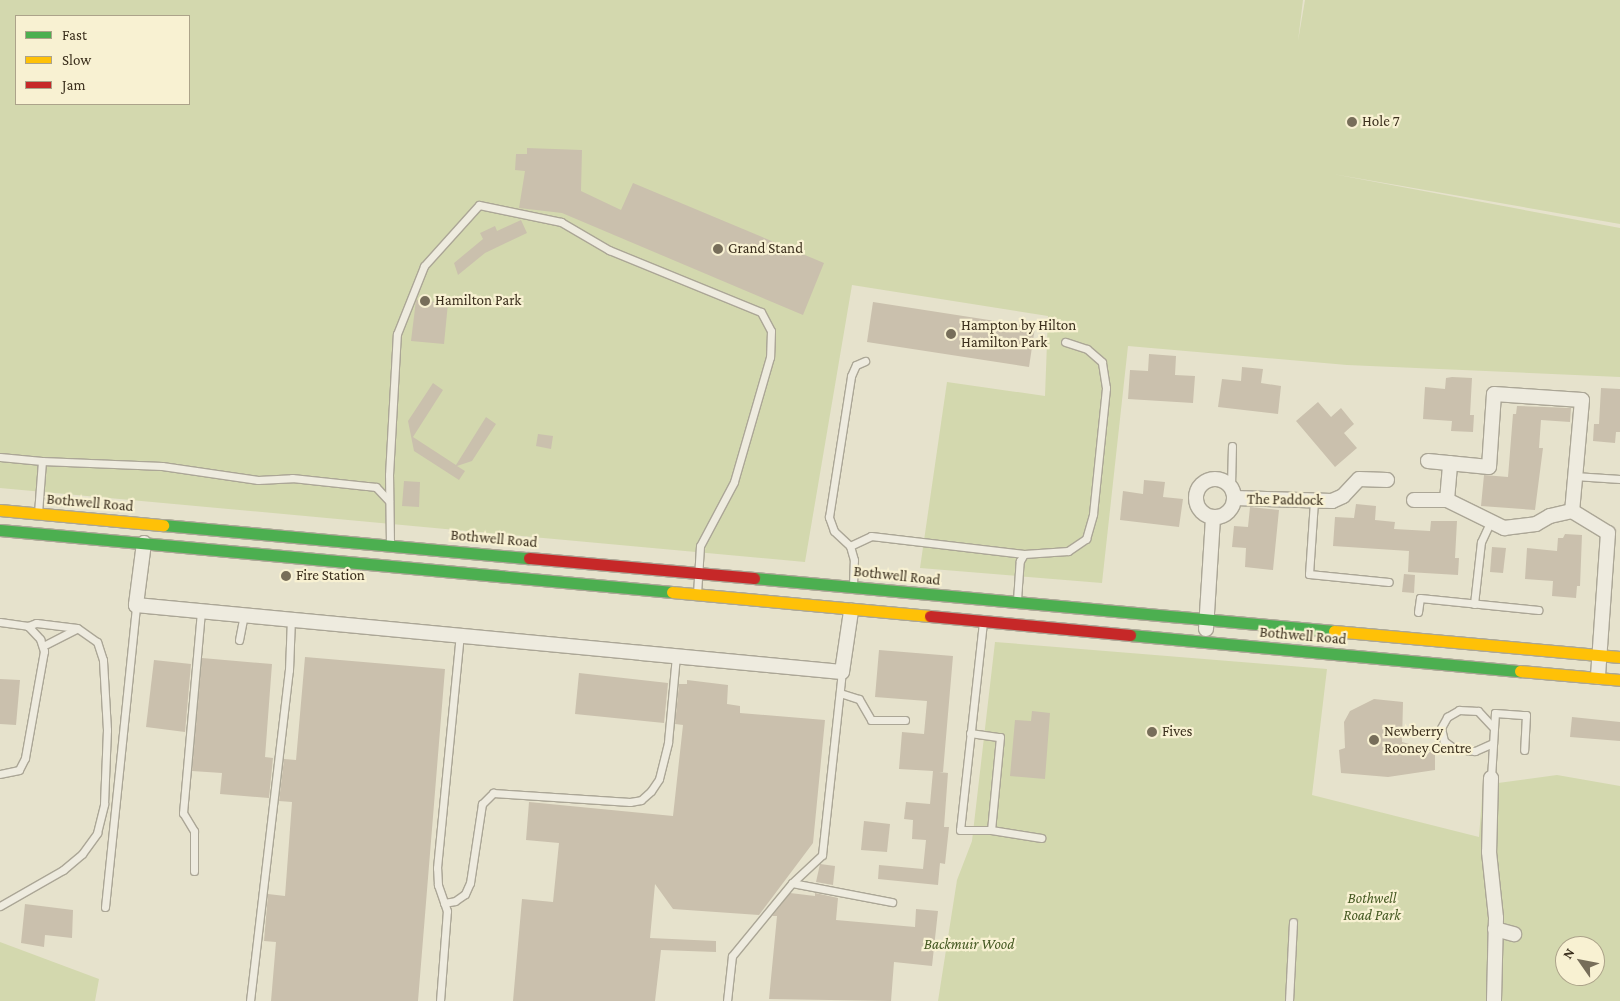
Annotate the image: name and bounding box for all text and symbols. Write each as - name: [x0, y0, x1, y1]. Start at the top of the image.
- legend: [15, 15, 190, 105]
- text: Fast: [62, 27, 87, 43]
- text: Slow: [62, 52, 91, 68]
- text: Jam: [62, 77, 85, 93]
- place label: Hole 7: [1362, 113, 1400, 131]
- marker: Hole 7: [1346, 116, 1358, 128]
- place label: Grand Stand: [728, 240, 803, 258]
- marker: Grand Stand: [712, 243, 724, 255]
- place label: Hamilton Park: [435, 292, 522, 310]
- marker: Hamilton Park: [419, 295, 431, 307]
- place label: Hampton by Hilton Hamilton Park: [961, 316, 1076, 351]
- marker: Hampton by Hilton Hamilton Park: [945, 328, 957, 340]
- street label: Bothwell Road: [46, 490, 134, 516]
- street label: The Paddock: [1247, 490, 1323, 510]
- street label: Bothwell Road: [450, 526, 538, 552]
- street label: Bothwell Road: [853, 562, 941, 590]
- place label: Fire Station: [296, 567, 365, 585]
- marker: Fire Station: [280, 570, 292, 582]
- street label: Bothwell Road: [1259, 623, 1347, 649]
- place label: Newberry Rooney Centre: [1384, 722, 1471, 757]
- place label: Fives: [1162, 723, 1192, 741]
- marker: Fives: [1146, 726, 1158, 738]
- marker: Newberry Rooney Centre: [1368, 734, 1380, 746]
- park label: Bothwell Road Park: [1343, 889, 1401, 924]
- park label: Backmuir Wood: [924, 936, 1014, 954]
- north arrow: [1555, 936, 1605, 986]
- text: N: [1559, 945, 1578, 962]

